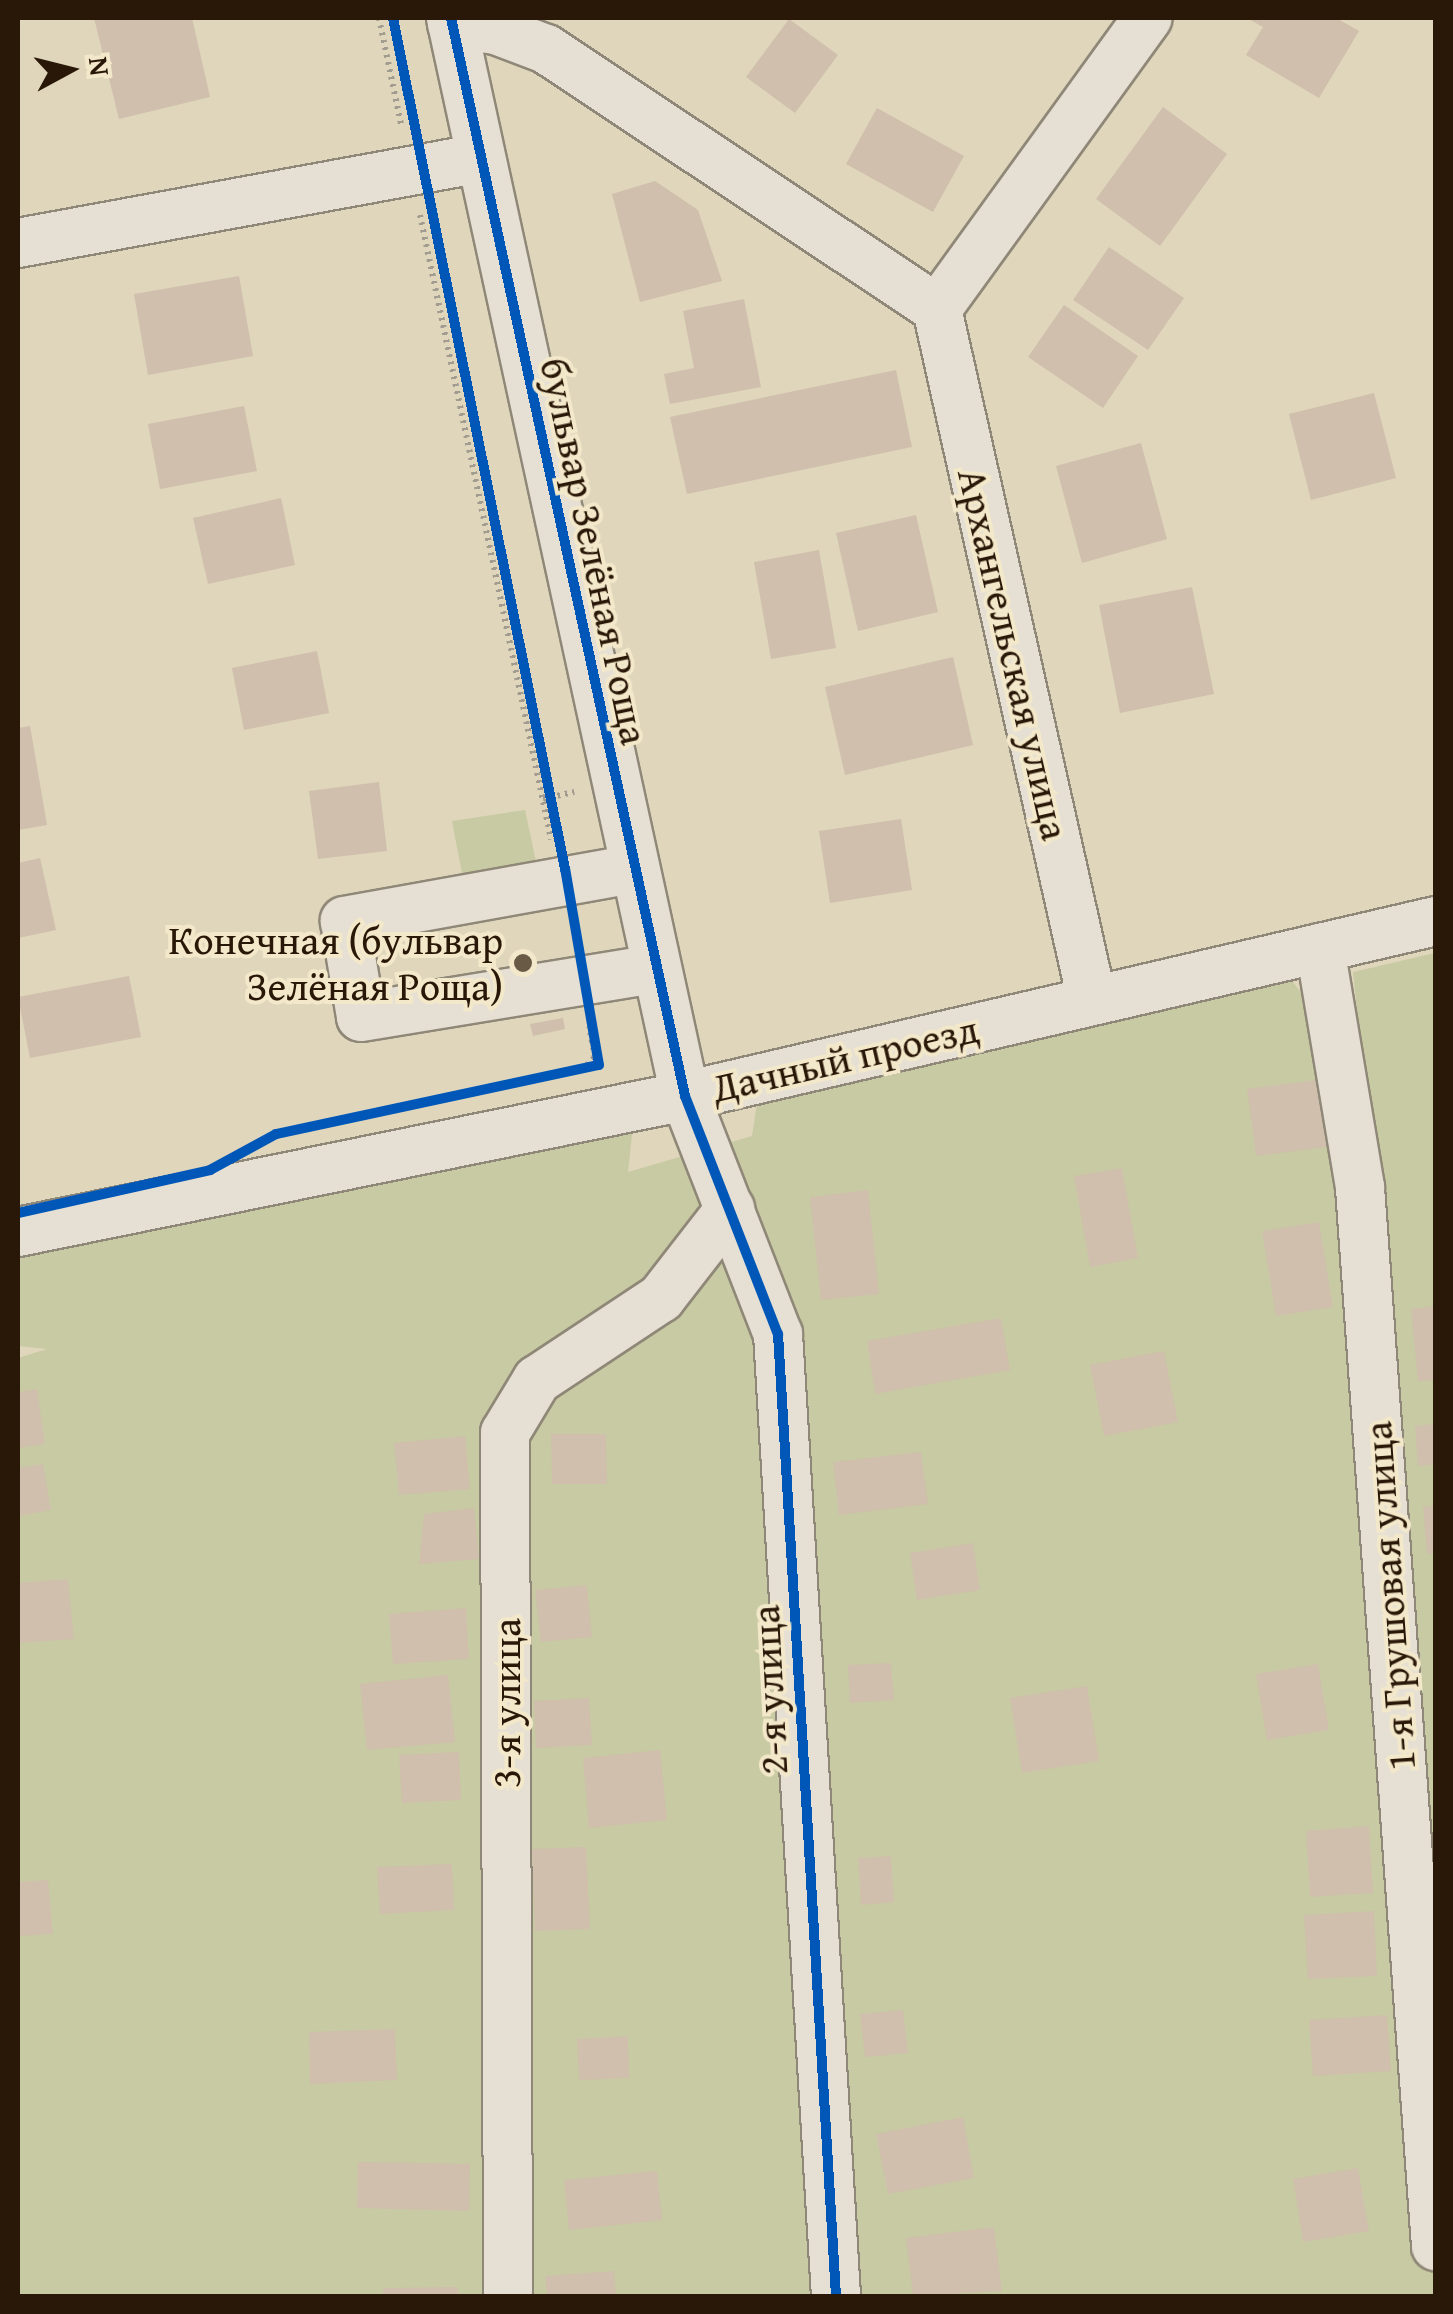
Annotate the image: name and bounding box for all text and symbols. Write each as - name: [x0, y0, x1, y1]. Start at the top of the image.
- north arrow: [20, 20, 120, 120]
- text: N: [79, 54, 122, 78]
- street label: бульвар Зелёная Роща: [531, 353, 659, 749]
- street label: Архангельская улица: [948, 464, 1080, 844]
- place label: Конечная (бульвар Зелёная Роща): [169, 916, 503, 1010]
- marker: Конечная (бульвар Зелёная Роща): [512, 952, 534, 974]
- street label: Дачный проезд: [707, 1004, 983, 1112]
- street label: 1-я Грушовая улица: [1353, 1420, 1425, 1772]
- street label: 2-я улица: [741, 1604, 797, 1776]
- street label: 3-я улица: [482, 1618, 530, 1788]

